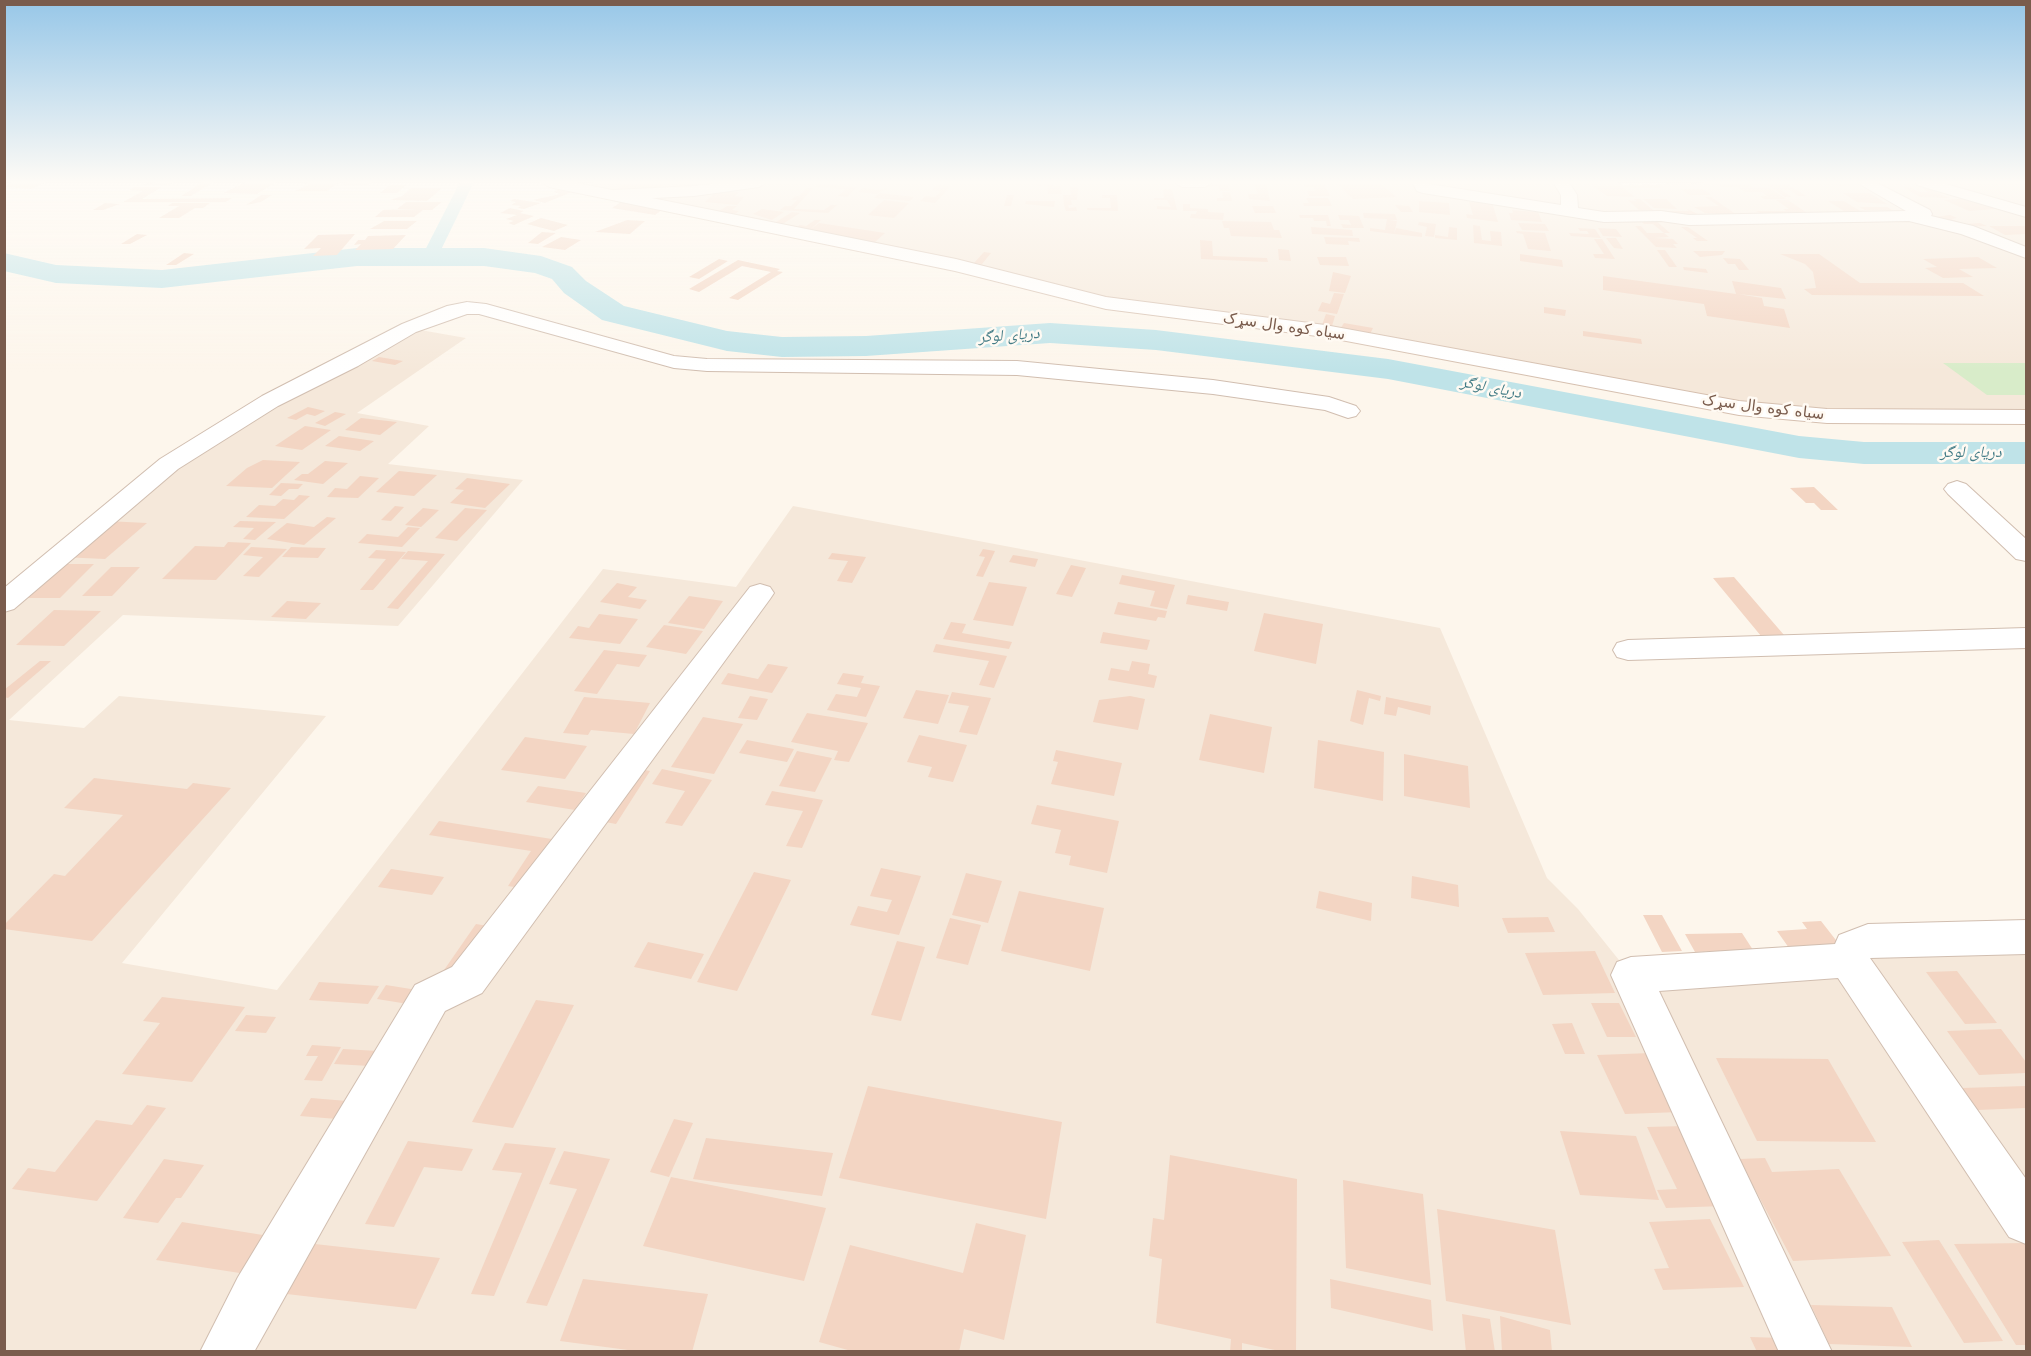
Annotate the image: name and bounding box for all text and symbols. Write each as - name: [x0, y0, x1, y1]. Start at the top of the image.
- street label: سیاه کوه وال سړک: [1222, 310, 1346, 344]
- water label: دریای لوگر: [978, 324, 1040, 348]
- water label: دریای لوگر: [1459, 373, 1523, 403]
- street label: سیاه کوه وال سړک: [1701, 392, 1825, 424]
- water label: دریای لوگر: [1940, 443, 2002, 463]

